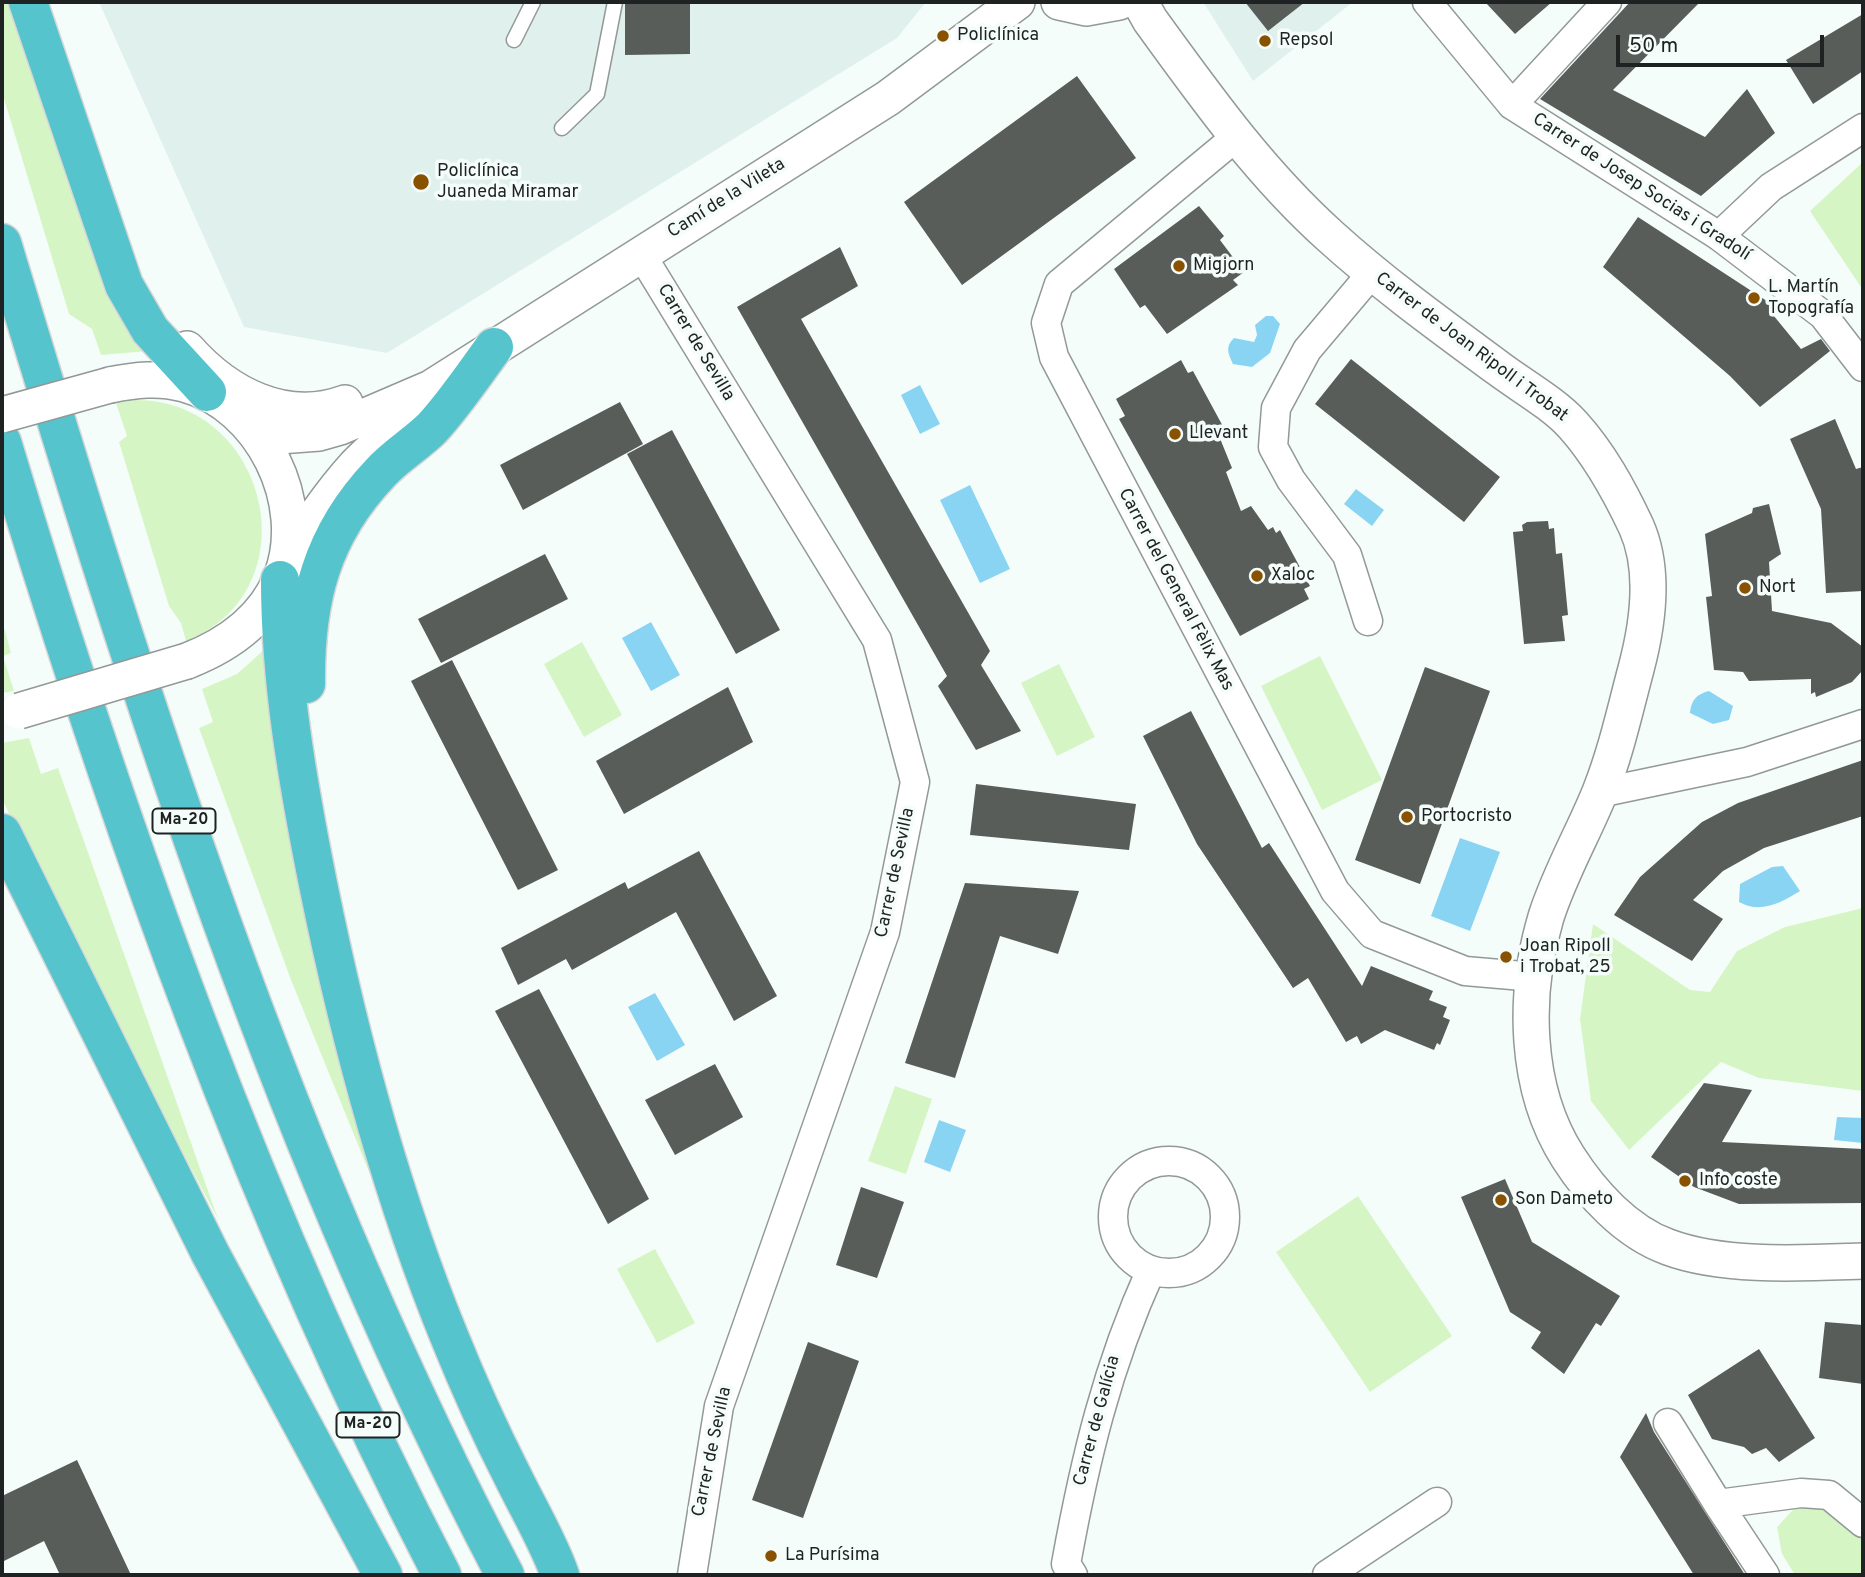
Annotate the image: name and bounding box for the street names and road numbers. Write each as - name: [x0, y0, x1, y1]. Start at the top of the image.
- street label: Carrer de Josep Socias i Gradolí: [1528, 109, 1754, 267]
- street label: Camí de la Vileta: [664, 154, 790, 244]
- street label: Carrer de Joan Ripoll i Trobat: [1370, 269, 1572, 427]
- street label: Carrer de Sevilla: [652, 281, 738, 405]
- street label: Carrer del General Fèlix Mas: [1112, 485, 1238, 695]
- street label: Carrer de Sevilla: [872, 806, 920, 940]
- road number: Ma-20: [152, 808, 216, 834]
- street label: Carrer de Galícia: [1070, 1353, 1126, 1489]
- street label: Carrer de Sevilla: [689, 1385, 737, 1519]
- road number: Ma-20: [336, 1413, 400, 1438]

